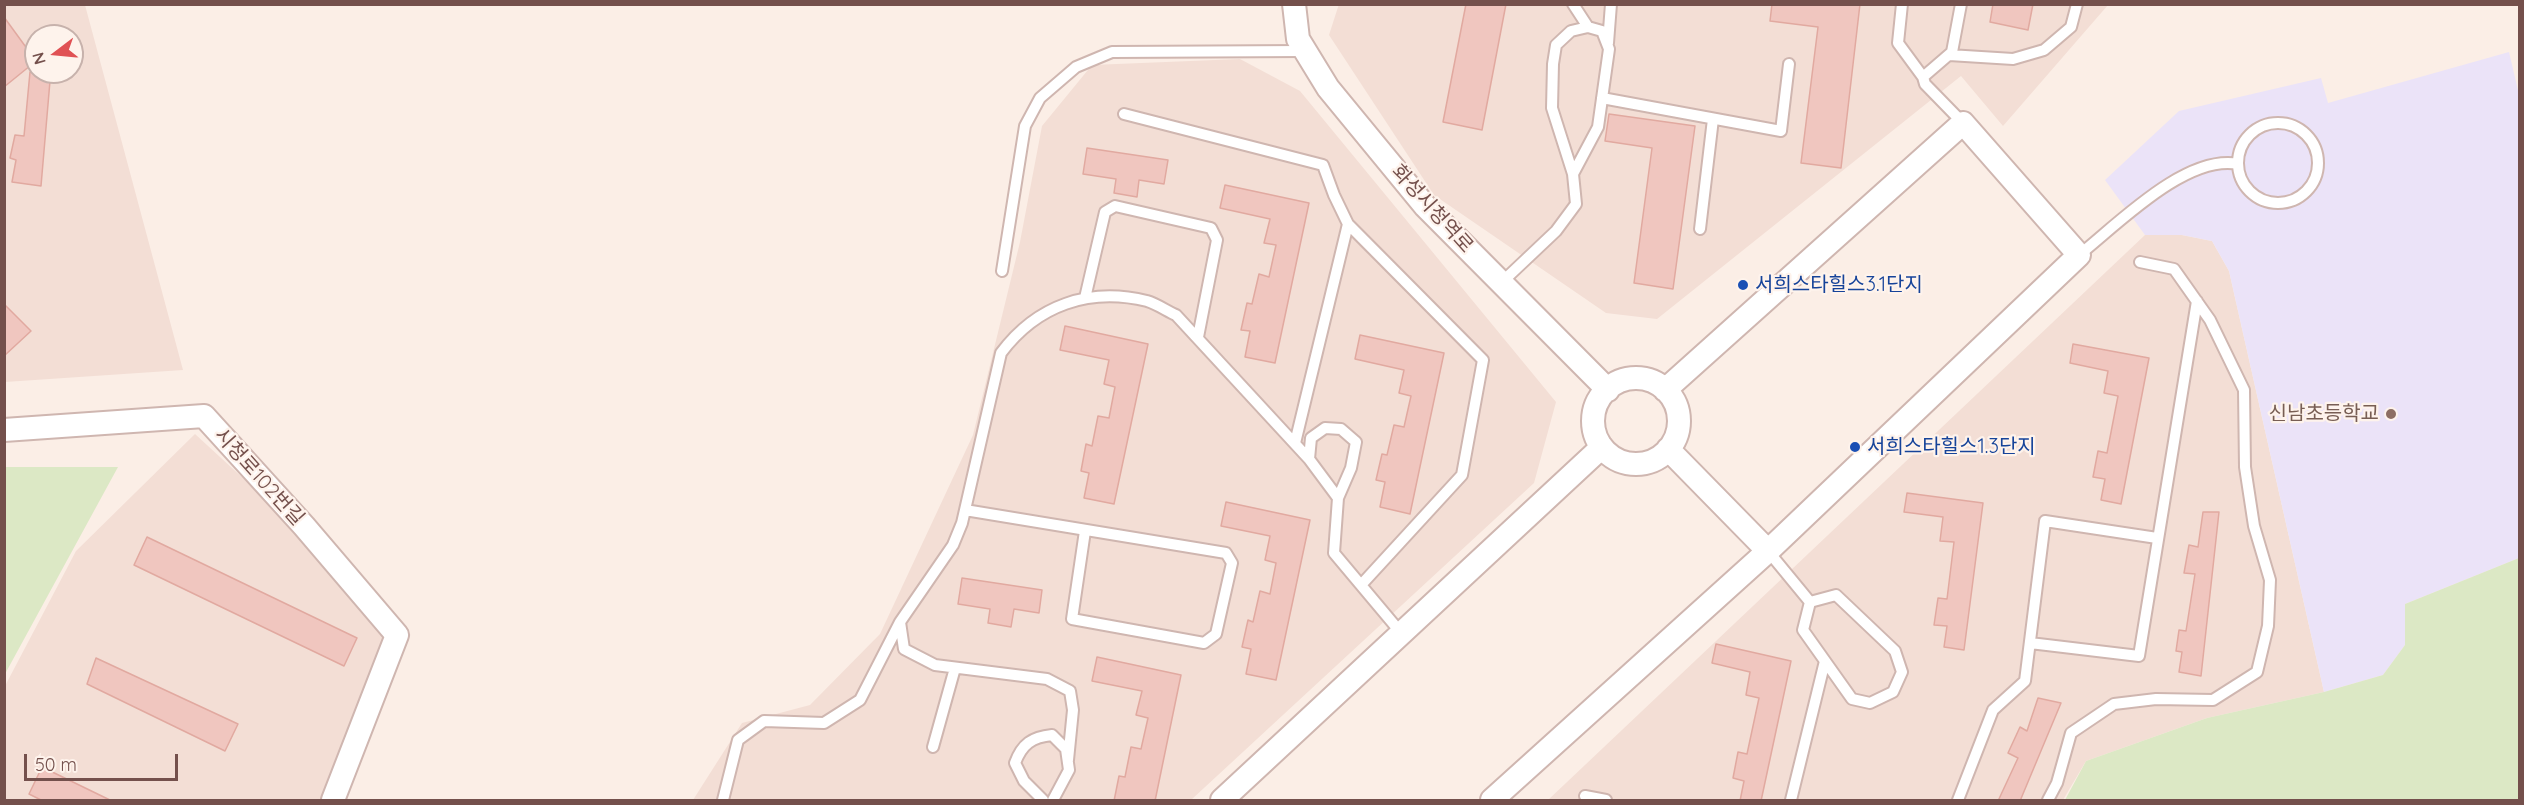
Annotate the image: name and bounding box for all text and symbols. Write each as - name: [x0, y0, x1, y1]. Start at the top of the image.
- north arrow: [24, 24, 84, 84]
- text: N: [27, 50, 50, 67]
- street label: 화성시청역로: [1386, 160, 1478, 258]
- place label: 서희스타힐스3.1단지: [1755, 273, 1923, 297]
- marker: 서희스타힐스3.1단지: [1736, 278, 1750, 292]
- place label: 신남초등학교: [2269, 402, 2379, 426]
- marker: 신남초등학교: [2384, 407, 2398, 421]
- street label: 시청로102번길: [209, 423, 309, 531]
- place label: 서희스타힐스1.3단지: [1867, 435, 2036, 459]
- marker: 서희스타힐스1.3단지: [1848, 440, 1862, 454]
- scale bar: [27, 742, 182, 780]
- text: 50 m: [35, 753, 77, 776]

